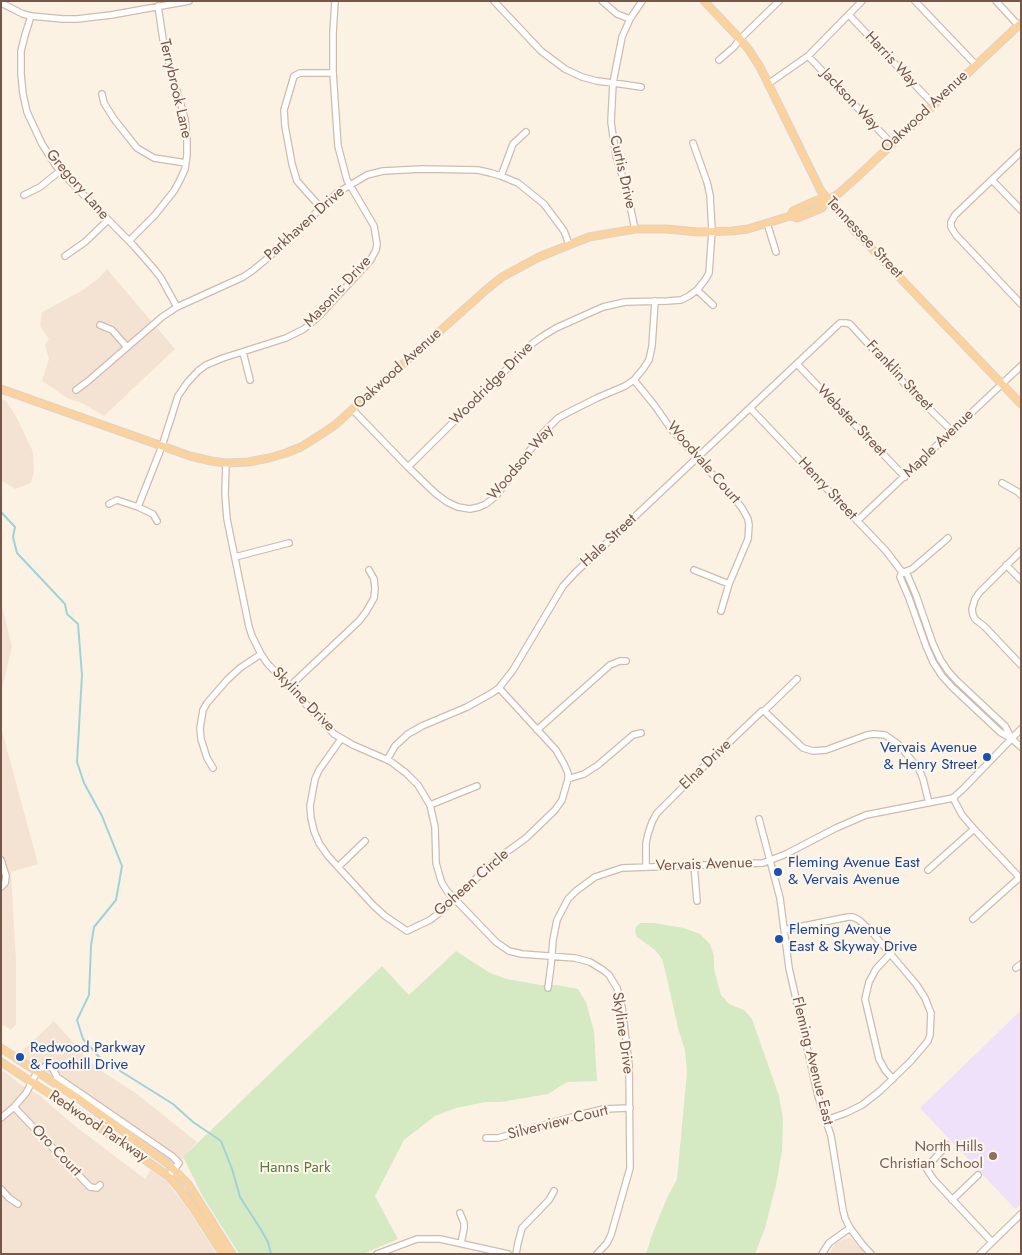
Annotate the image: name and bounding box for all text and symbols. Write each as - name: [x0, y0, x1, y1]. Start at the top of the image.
- street label: Harris Way: [861, 28, 921, 92]
- street label: Terrybrook Lane: [155, 38, 195, 140]
- street label: Jackson Way: [817, 65, 883, 135]
- street label: Oakwood Avenue: [878, 67, 972, 157]
- street label: Curtis Drive: [605, 134, 639, 210]
- street label: Gregory Lane: [42, 146, 112, 224]
- street label: Parkhaven Drive: [261, 183, 349, 265]
- street label: Tennessee Street: [822, 194, 906, 282]
- street label: Masonic Drive: [301, 253, 375, 331]
- street label: Oakwood Avenue: [350, 325, 446, 413]
- street label: Franklin Street: [862, 337, 936, 415]
- street label: Woodridge Drive: [447, 339, 537, 429]
- street label: Webster Street: [812, 381, 890, 461]
- street label: Maple Avenue: [900, 406, 978, 482]
- street label: Woodvale Court: [662, 418, 744, 508]
- street label: Woodson Way: [484, 422, 558, 504]
- street label: Henry Street: [794, 454, 860, 524]
- street label: Hale Street: [577, 511, 641, 571]
- street label: Skyline Drive: [268, 664, 338, 736]
- street label: Elna Drive: [677, 736, 735, 794]
- place label: Vervais Avenue & Henry Street: [880, 739, 977, 774]
- marker: Vervais Avenue & Henry Street: [981, 751, 993, 763]
- street label: Goheen Circle: [431, 846, 513, 920]
- street label: Vervais Avenue: [655, 854, 753, 876]
- place label: Fleming Avenue East & Vervais Avenue: [788, 854, 920, 889]
- marker: Fleming Avenue East & Vervais Avenue: [772, 866, 784, 878]
- place label: Fleming Avenue East & Skyway Drive: [789, 921, 917, 956]
- marker: Fleming Avenue East & Skyway Drive: [773, 933, 785, 945]
- street label: Skyline Drive: [607, 991, 637, 1075]
- street label: Fleming Avenue East: [787, 995, 837, 1127]
- place label: Redwood Parkway & Foothill Drive: [30, 1039, 145, 1074]
- marker: Redwood Parkway & Foothill Drive: [14, 1051, 26, 1063]
- street label: Redwood Parkway: [45, 1087, 151, 1167]
- street label: Silverview Court: [506, 1102, 610, 1144]
- street label: Oro Court: [27, 1122, 85, 1180]
- place label: North Hills Christian School: [880, 1138, 983, 1173]
- marker: North Hills Christian School: [987, 1150, 999, 1162]
- park label: Hanns Park: [260, 1159, 330, 1177]

